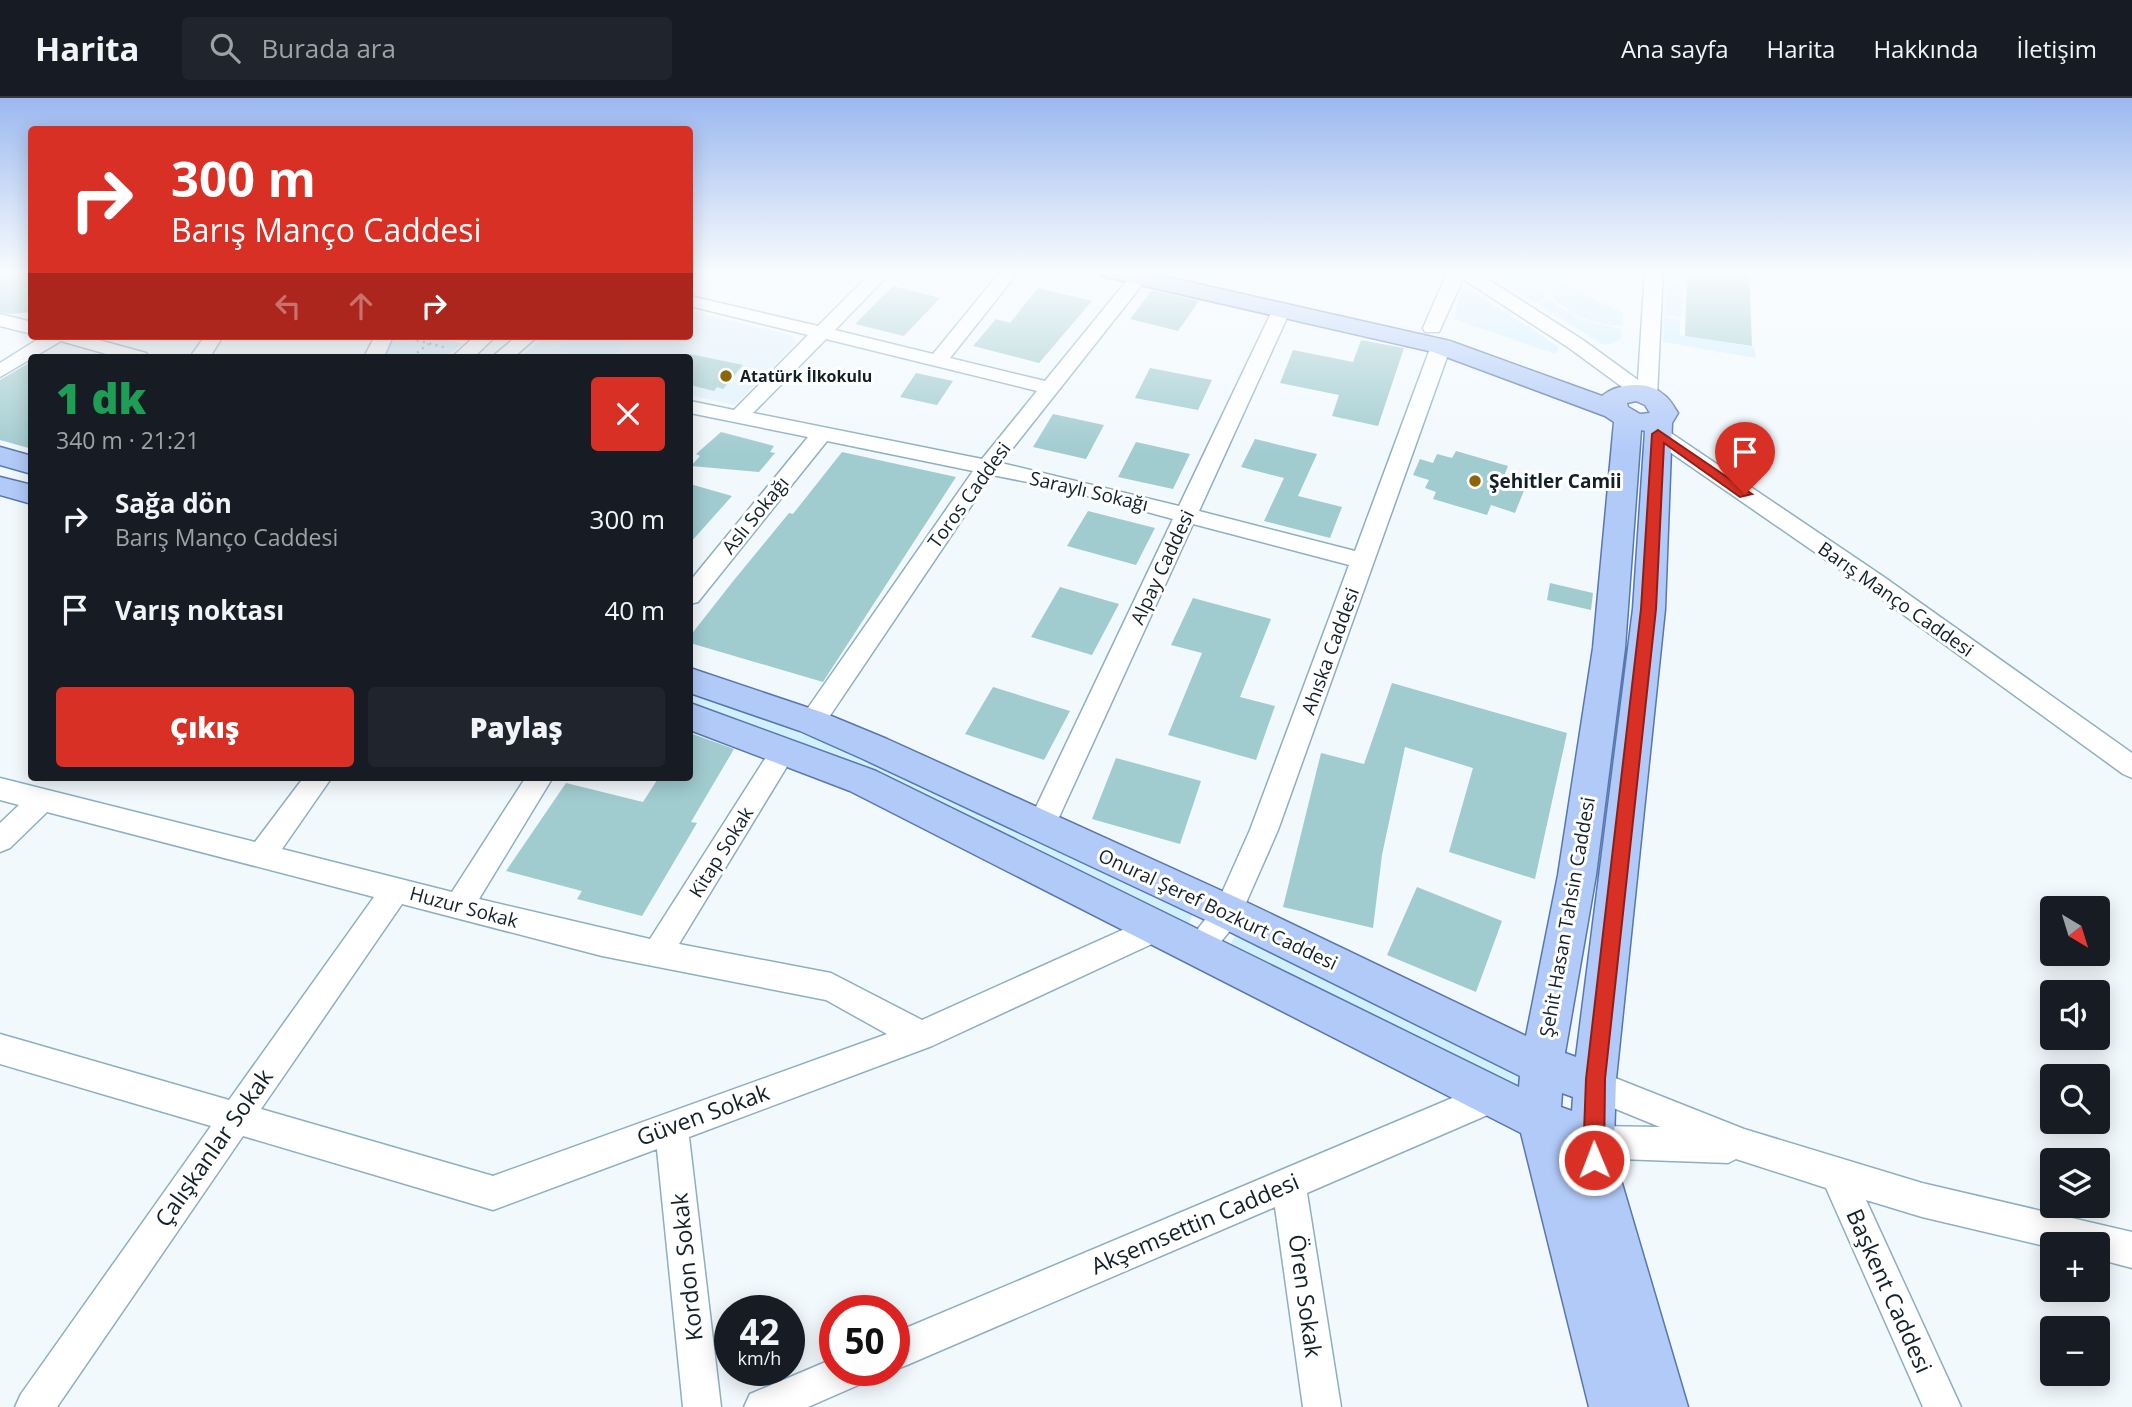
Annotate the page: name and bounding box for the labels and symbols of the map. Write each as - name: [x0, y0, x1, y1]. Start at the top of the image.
- place label: Atatürk İlkokulu: [740, 365, 872, 387]
- marker: Atatürk İlkokulu: [718, 368, 734, 384]
- pin: [1715, 422, 1775, 494]
- street label: Toros Caddesi: [922, 437, 1016, 553]
- street label: Saraylı Sokağı: [1027, 465, 1151, 517]
- place label: Şehitler Camii: [1489, 468, 1622, 494]
- street label: Aslı Sokağı: [716, 471, 794, 559]
- marker: Şehitler Camii: [1467, 473, 1483, 489]
- street label: Alpay Caddesi: [1124, 505, 1200, 629]
- street label: Barış Manço Caddesi: [1813, 535, 1979, 663]
- street label: Ahıska Caddesi: [1295, 584, 1365, 718]
- street label: Şehit Hasan Tahsin Caddesi: [1533, 795, 1601, 1039]
- street label: Kitap Sokak: [683, 802, 759, 902]
- street label: Onural Şeref Bozkurt Caddesi: [1094, 842, 1342, 976]
- street label: Huzur Sokak: [407, 880, 521, 934]
- north arrow: [2040, 896, 2110, 966]
- street label: Çalışkanlar Sokak: [147, 1062, 280, 1233]
- street label: Güven Sokak: [632, 1075, 773, 1153]
- position arrow: [1557, 1123, 1631, 1197]
- street label: Akşemsettin Caddesi: [1086, 1165, 1304, 1281]
- street label: Kordon Sokak: [662, 1191, 710, 1343]
- street label: Başkent Caddesi: [1839, 1203, 1941, 1378]
- street label: Ören Sokak: [1282, 1232, 1330, 1359]
- speed limit sign: 50: [819, 1295, 910, 1386]

